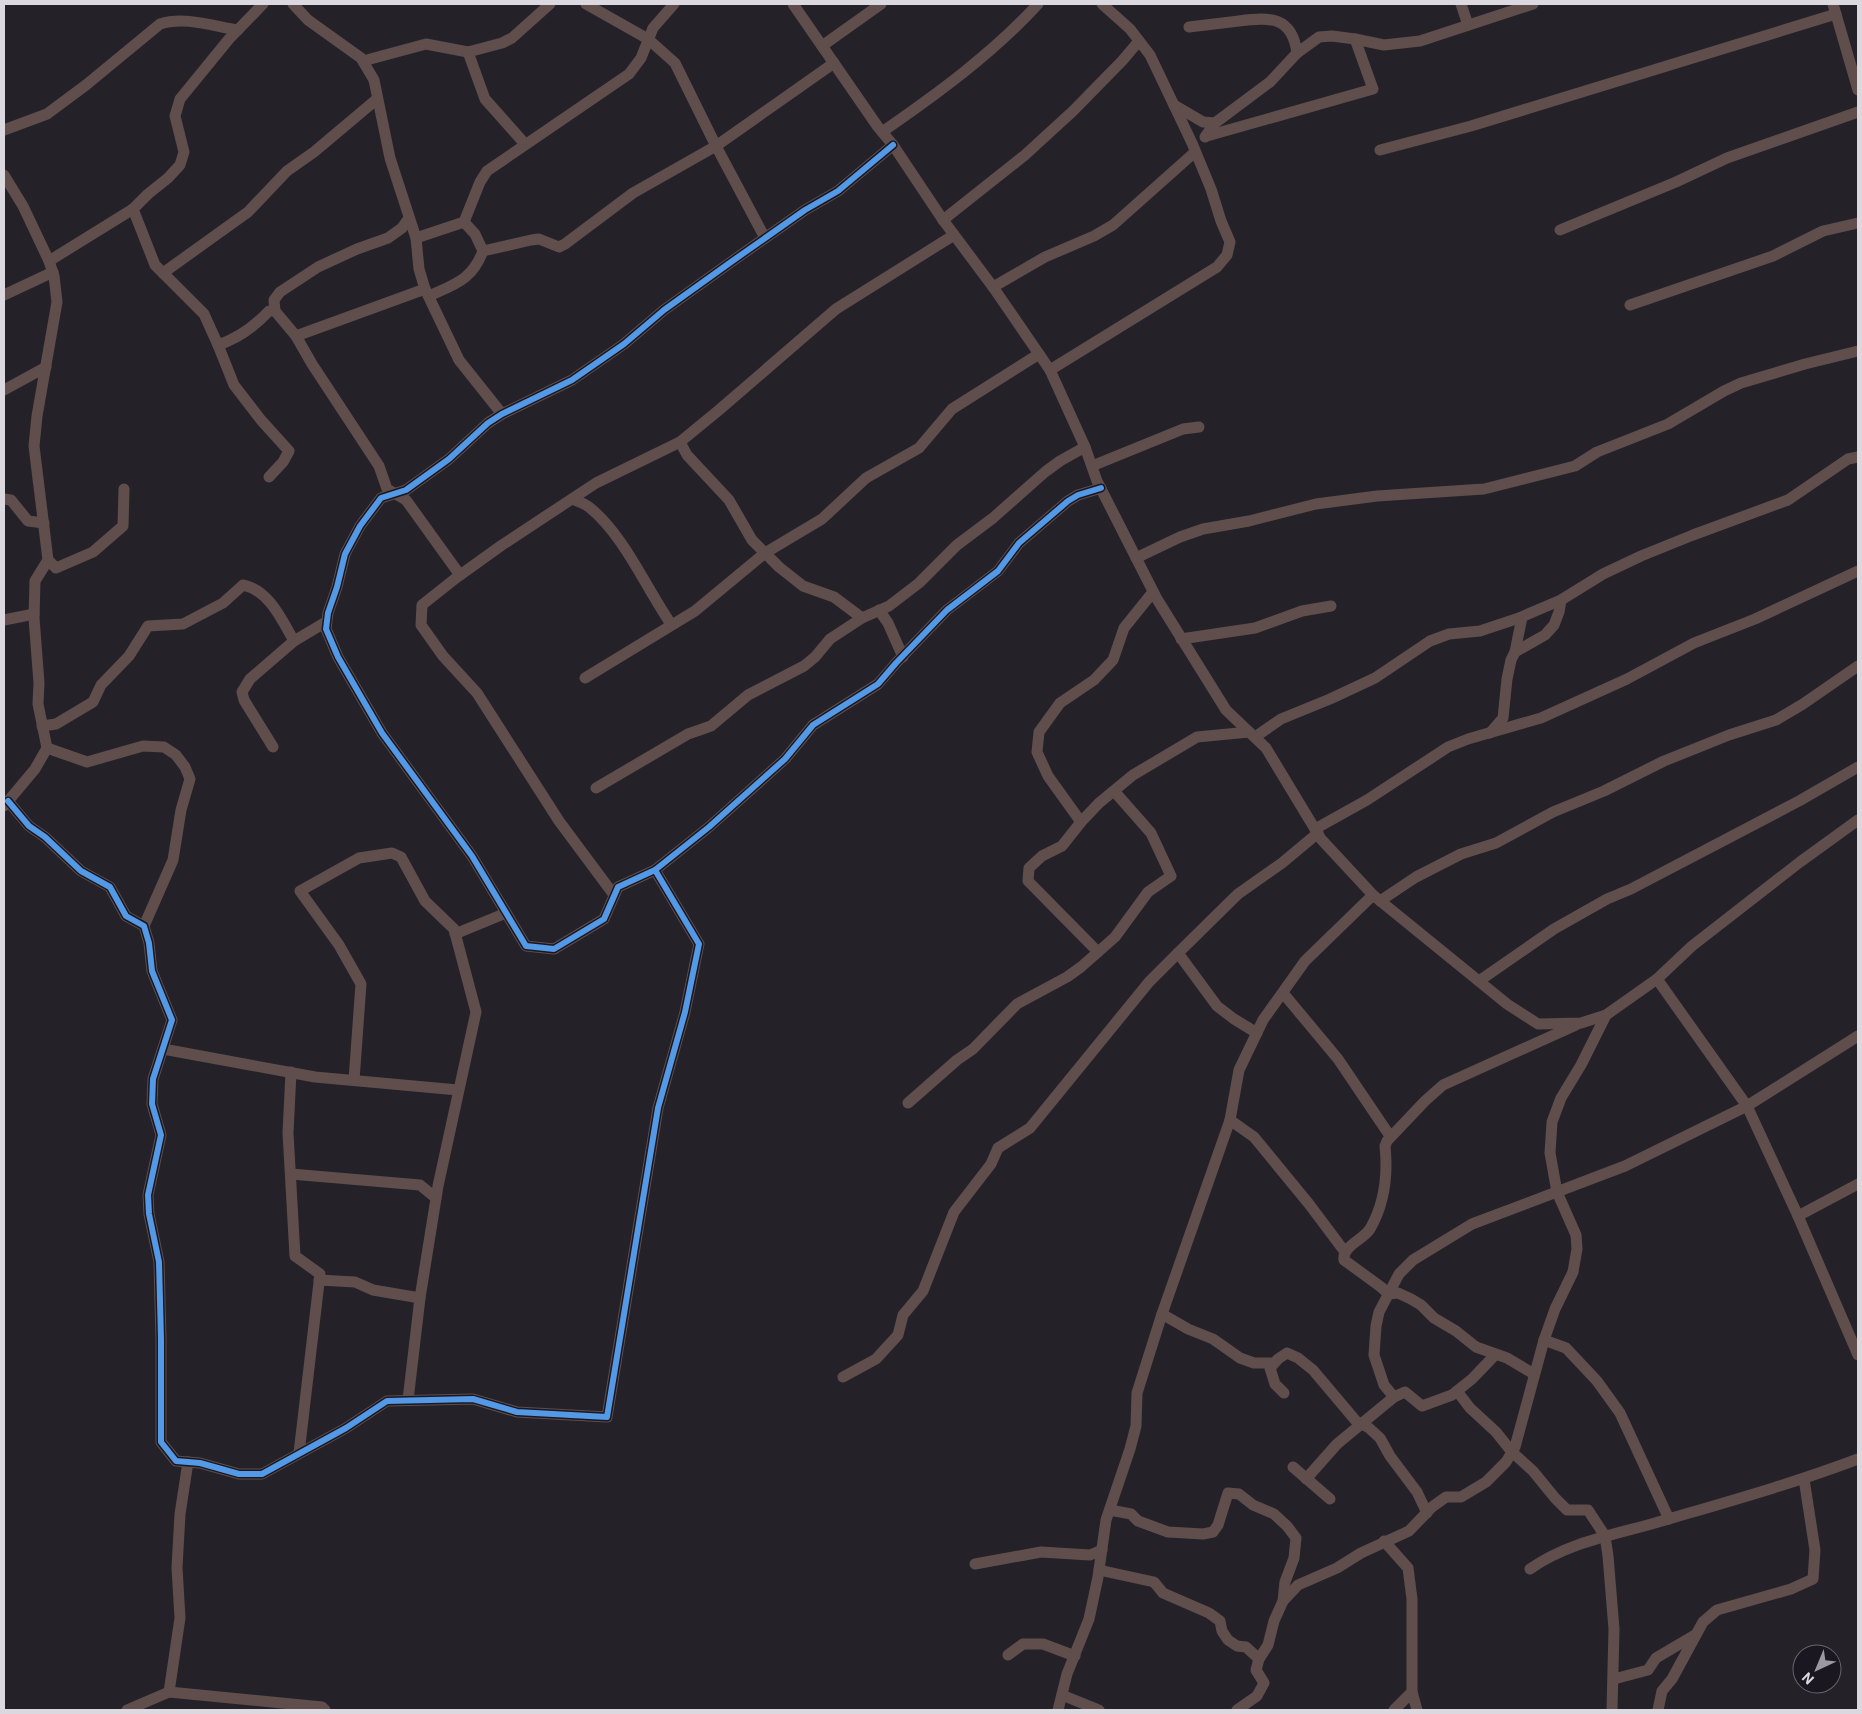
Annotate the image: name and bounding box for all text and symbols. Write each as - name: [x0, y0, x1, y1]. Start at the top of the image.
- north arrow: [1792, 1644, 1842, 1694]
- text: N: [1799, 1669, 1817, 1688]

